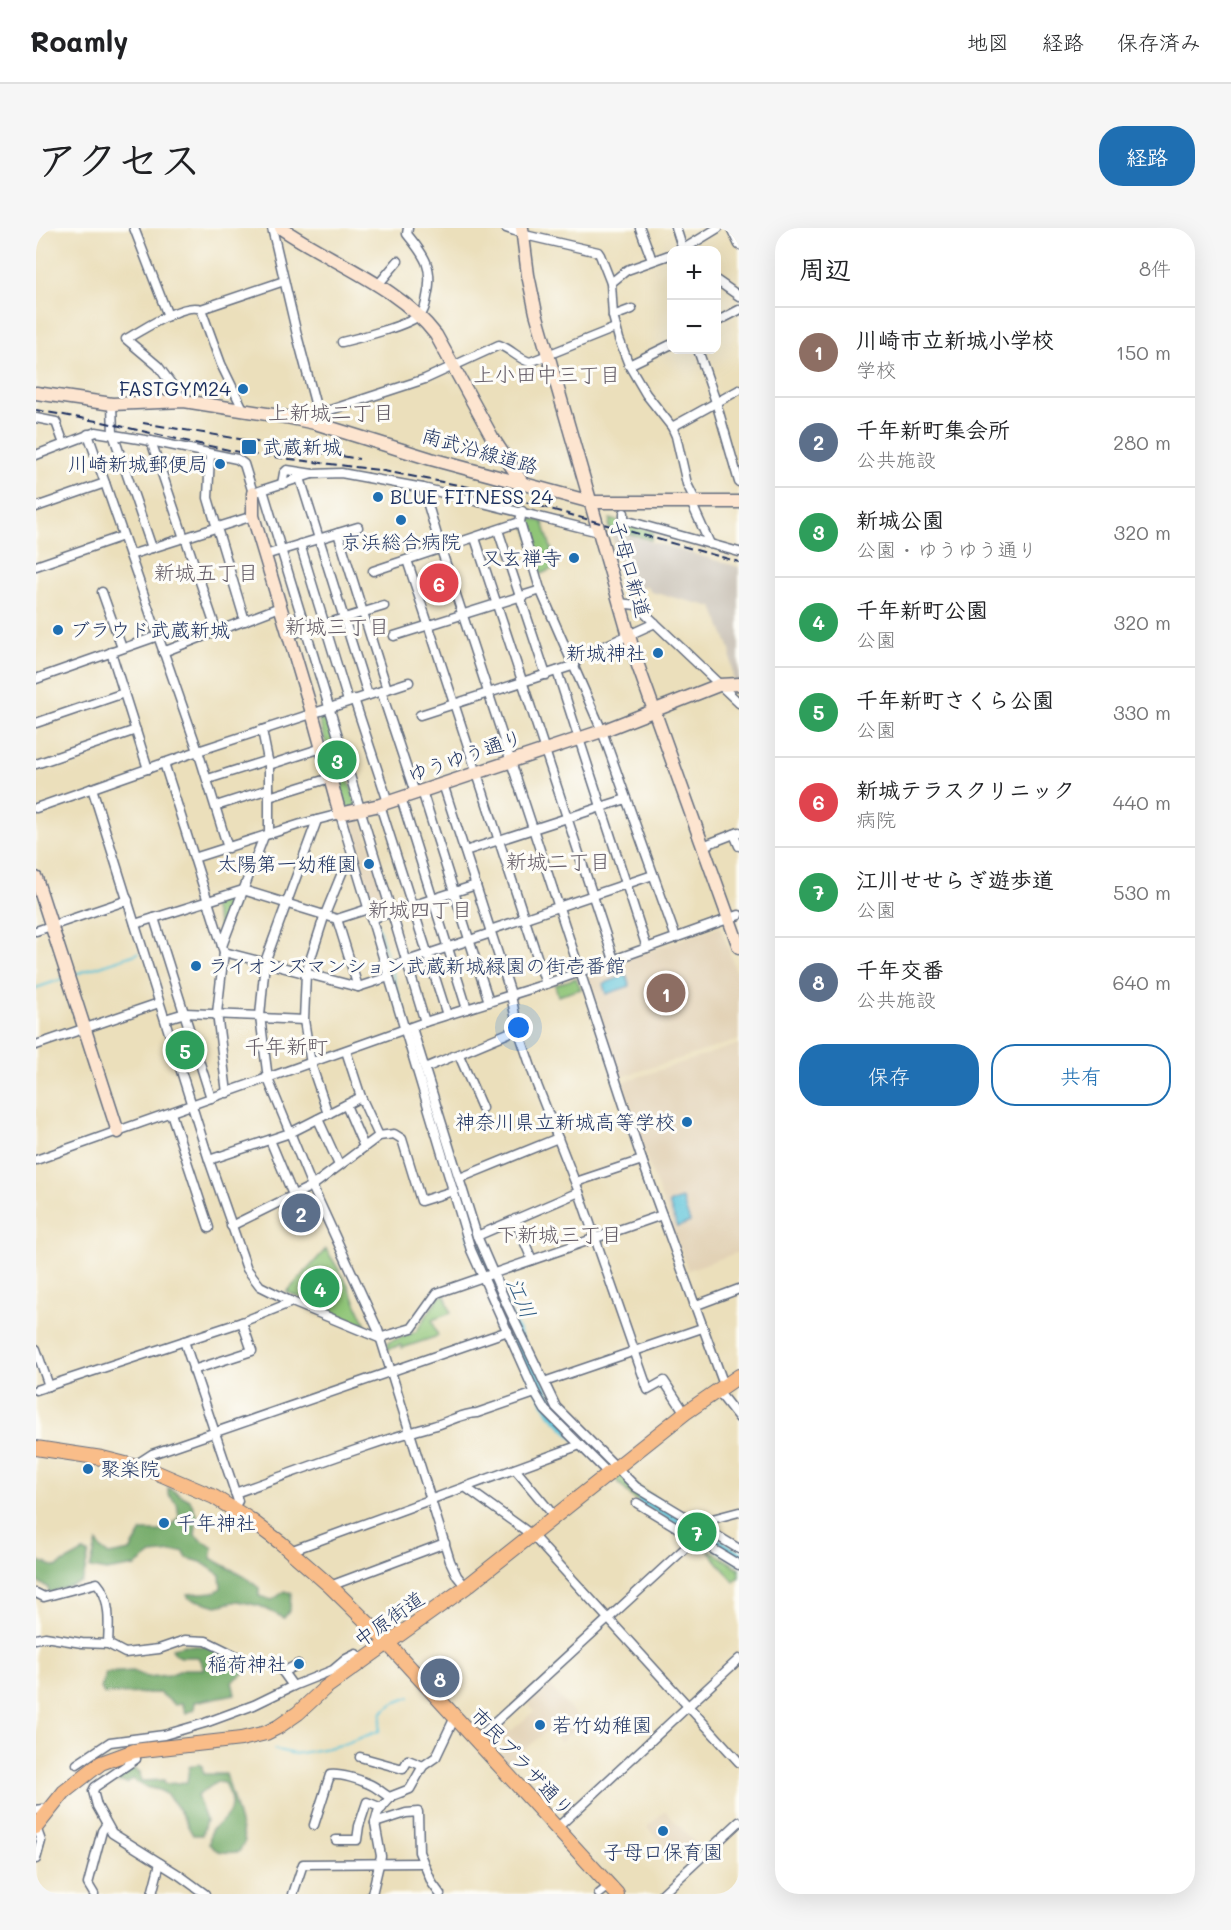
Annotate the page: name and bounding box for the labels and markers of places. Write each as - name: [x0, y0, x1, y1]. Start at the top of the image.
- place label: FASTGYM24: [119, 375, 231, 401]
- marker: FASTGYM24: [236, 382, 250, 396]
- place label: 武蔵新城: [262, 433, 342, 459]
- marker: 武蔵新城: [240, 438, 258, 456]
- place label: 川崎新城郵便局: [68, 450, 208, 476]
- marker: 川崎新城郵便局: [213, 457, 227, 471]
- place label: BLUE FITNESS 24: [390, 483, 553, 509]
- marker: BLUE FITNESS 24: [371, 490, 385, 504]
- marker: 京浜総合病院: [394, 513, 408, 527]
- place label: 京浜総合病院: [341, 528, 461, 554]
- place label: 又玄禅寺: [482, 544, 562, 570]
- marker: 又玄禅寺: [567, 551, 581, 565]
- pin: 6: [420, 560, 458, 606]
- place label: ブラウド武蔵新城: [70, 616, 230, 642]
- marker: ブラウド武蔵新城: [51, 623, 65, 637]
- place label: 新城神社: [566, 639, 646, 665]
- marker: 新城神社: [651, 646, 665, 660]
- pin: 3: [318, 738, 356, 782]
- place label: 太陽第一幼稚園: [217, 850, 357, 876]
- marker: 太陽第一幼稚園: [362, 857, 376, 871]
- place label: ライオンズマンション武蔵新城緑園の街壱番館: [208, 952, 626, 978]
- marker: ライオンズマンション武蔵新城緑園の街壱番館: [189, 959, 203, 973]
- pin: 1: [646, 970, 686, 1016]
- pin: 5: [166, 1028, 204, 1072]
- place label: 神奈川県立新城高等学校: [455, 1108, 675, 1134]
- marker: 神奈川県立新城高等学校: [680, 1115, 694, 1129]
- pin: 2: [282, 1190, 320, 1236]
- pin: 4: [300, 1266, 340, 1310]
- place label: 聚楽院: [100, 1455, 160, 1481]
- marker: 聚楽院: [81, 1462, 95, 1476]
- place label: 千年神社: [176, 1509, 256, 1535]
- pin: 7: [678, 1510, 716, 1554]
- marker: 千年神社: [157, 1516, 171, 1530]
- place label: 稲荷神社: [207, 1650, 287, 1676]
- pin: 8: [420, 1656, 460, 1700]
- marker: 稲荷神社: [292, 1657, 306, 1671]
- place label: 若竹幼稚園: [552, 1711, 652, 1737]
- marker: 若竹幼稚園: [533, 1718, 547, 1732]
- marker: 子母口保育園: [656, 1824, 670, 1838]
- place label: 子母口保育園: [603, 1838, 723, 1864]

